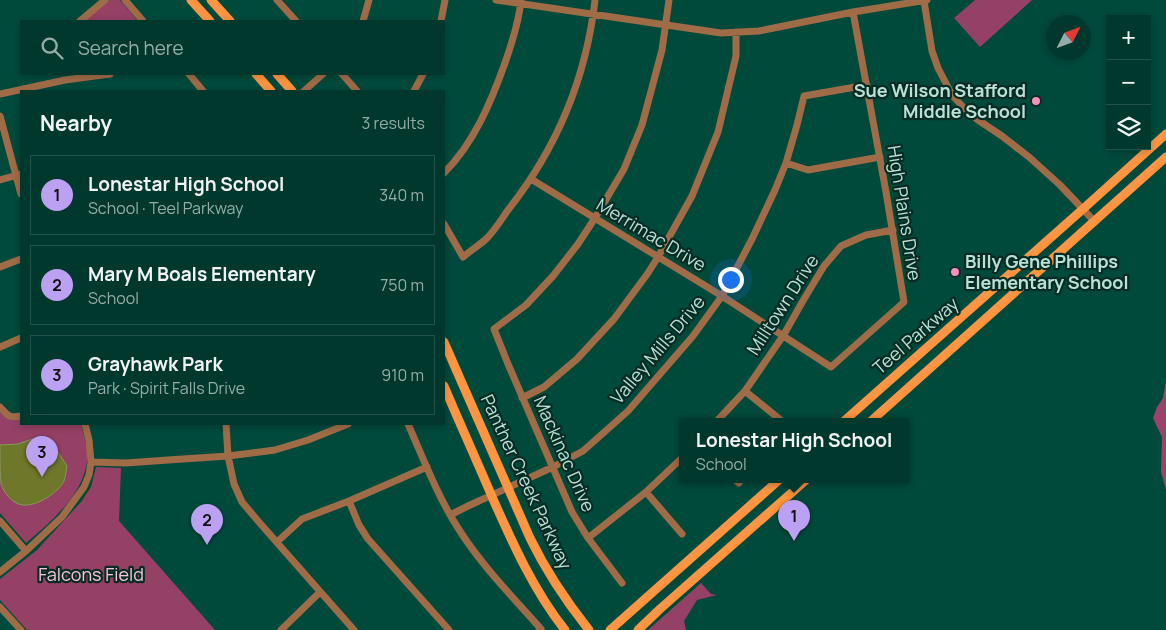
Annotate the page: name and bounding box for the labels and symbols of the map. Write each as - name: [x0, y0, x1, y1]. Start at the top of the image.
- north arrow: [1046, 15, 1091, 60]
- place label: Sue Wilson Stafford Middle School: [854, 78, 1026, 123]
- marker: Sue Wilson Stafford Middle School: [1030, 95, 1042, 107]
- street label: High Plains Drive: [882, 144, 928, 282]
- street label: Merrimac Drive: [592, 192, 711, 276]
- place label: Billy Gene Phillips Elementary School: [965, 249, 1128, 294]
- street label: Milltown Drive: [741, 250, 824, 359]
- marker: Billy Gene Phillips Elementary School: [949, 266, 961, 278]
- your location: [718, 267, 744, 293]
- street label: Valley Mills Drive: [605, 290, 710, 409]
- street label: Teel Parkway: [867, 291, 964, 379]
- street label: Panther Creek Parkway: [476, 390, 578, 573]
- street label: Mackinac Drive: [529, 392, 601, 515]
- pin: 3: [26, 436, 58, 477]
- pin: 1: [778, 500, 810, 541]
- pin: 2: [191, 504, 223, 545]
- park label: Falcons Field: [38, 562, 144, 586]

